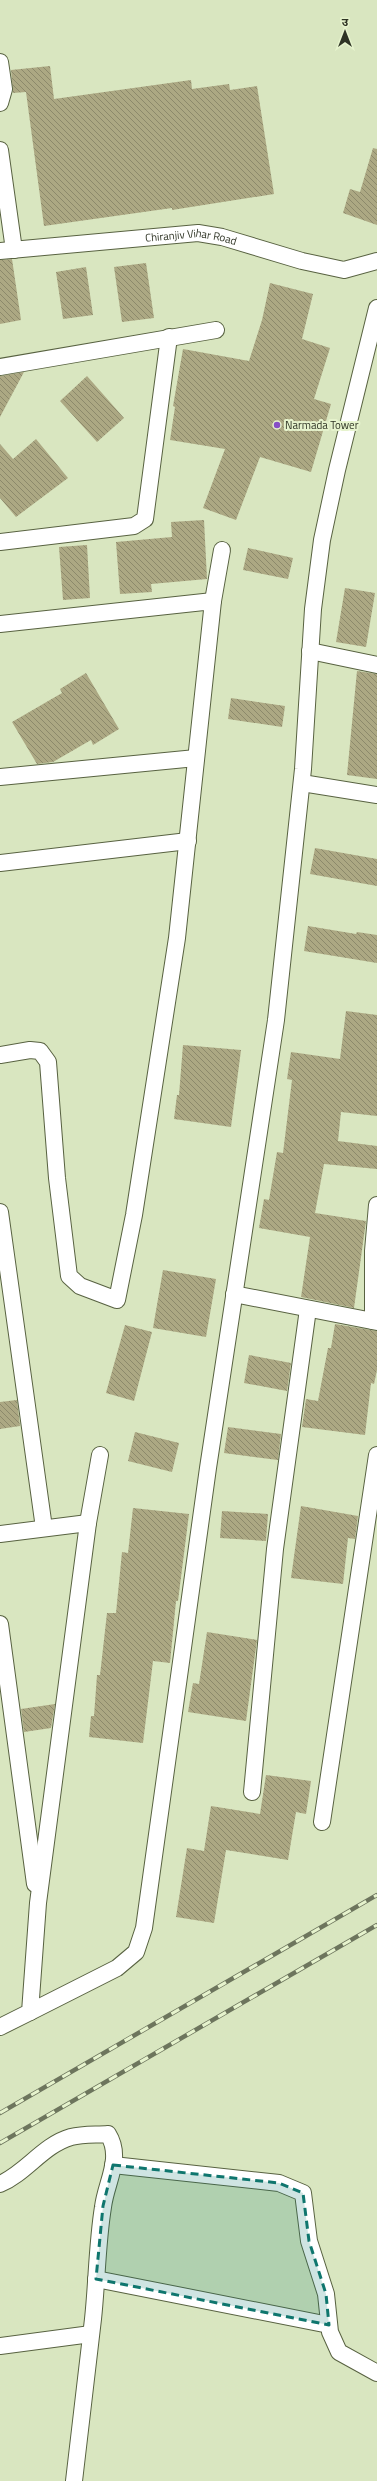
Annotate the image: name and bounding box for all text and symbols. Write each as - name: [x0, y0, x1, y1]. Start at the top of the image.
- north arrow: [325, 12, 365, 52]
- text: उ: [342, 14, 349, 30]
- street label: Chiranjiv Vihar Road: [144, 225, 239, 249]
- place label: Narmada Tower: [285, 417, 359, 433]
- marker: Narmada Tower: [272, 420, 282, 430]

